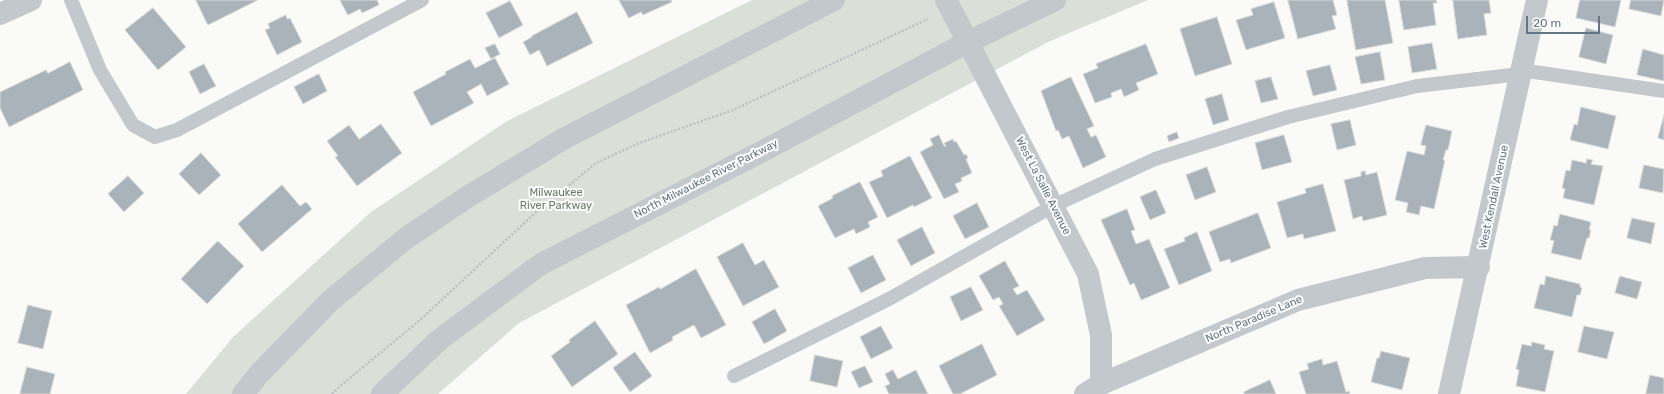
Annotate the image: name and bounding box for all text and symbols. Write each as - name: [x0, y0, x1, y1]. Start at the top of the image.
- scale bar: [1528, 8, 1602, 34]
- text: 20 m: [1533, 16, 1561, 30]
- street label: West La Salle Avenue: [1013, 135, 1073, 237]
- street label: North Milwaukee River Parkway: [632, 137, 780, 221]
- street label: West Kendall Avenue: [1477, 144, 1511, 250]
- park label: Milwaukee River Parkway: [520, 186, 592, 212]
- street label: North Paradise Lane: [1204, 293, 1304, 345]

